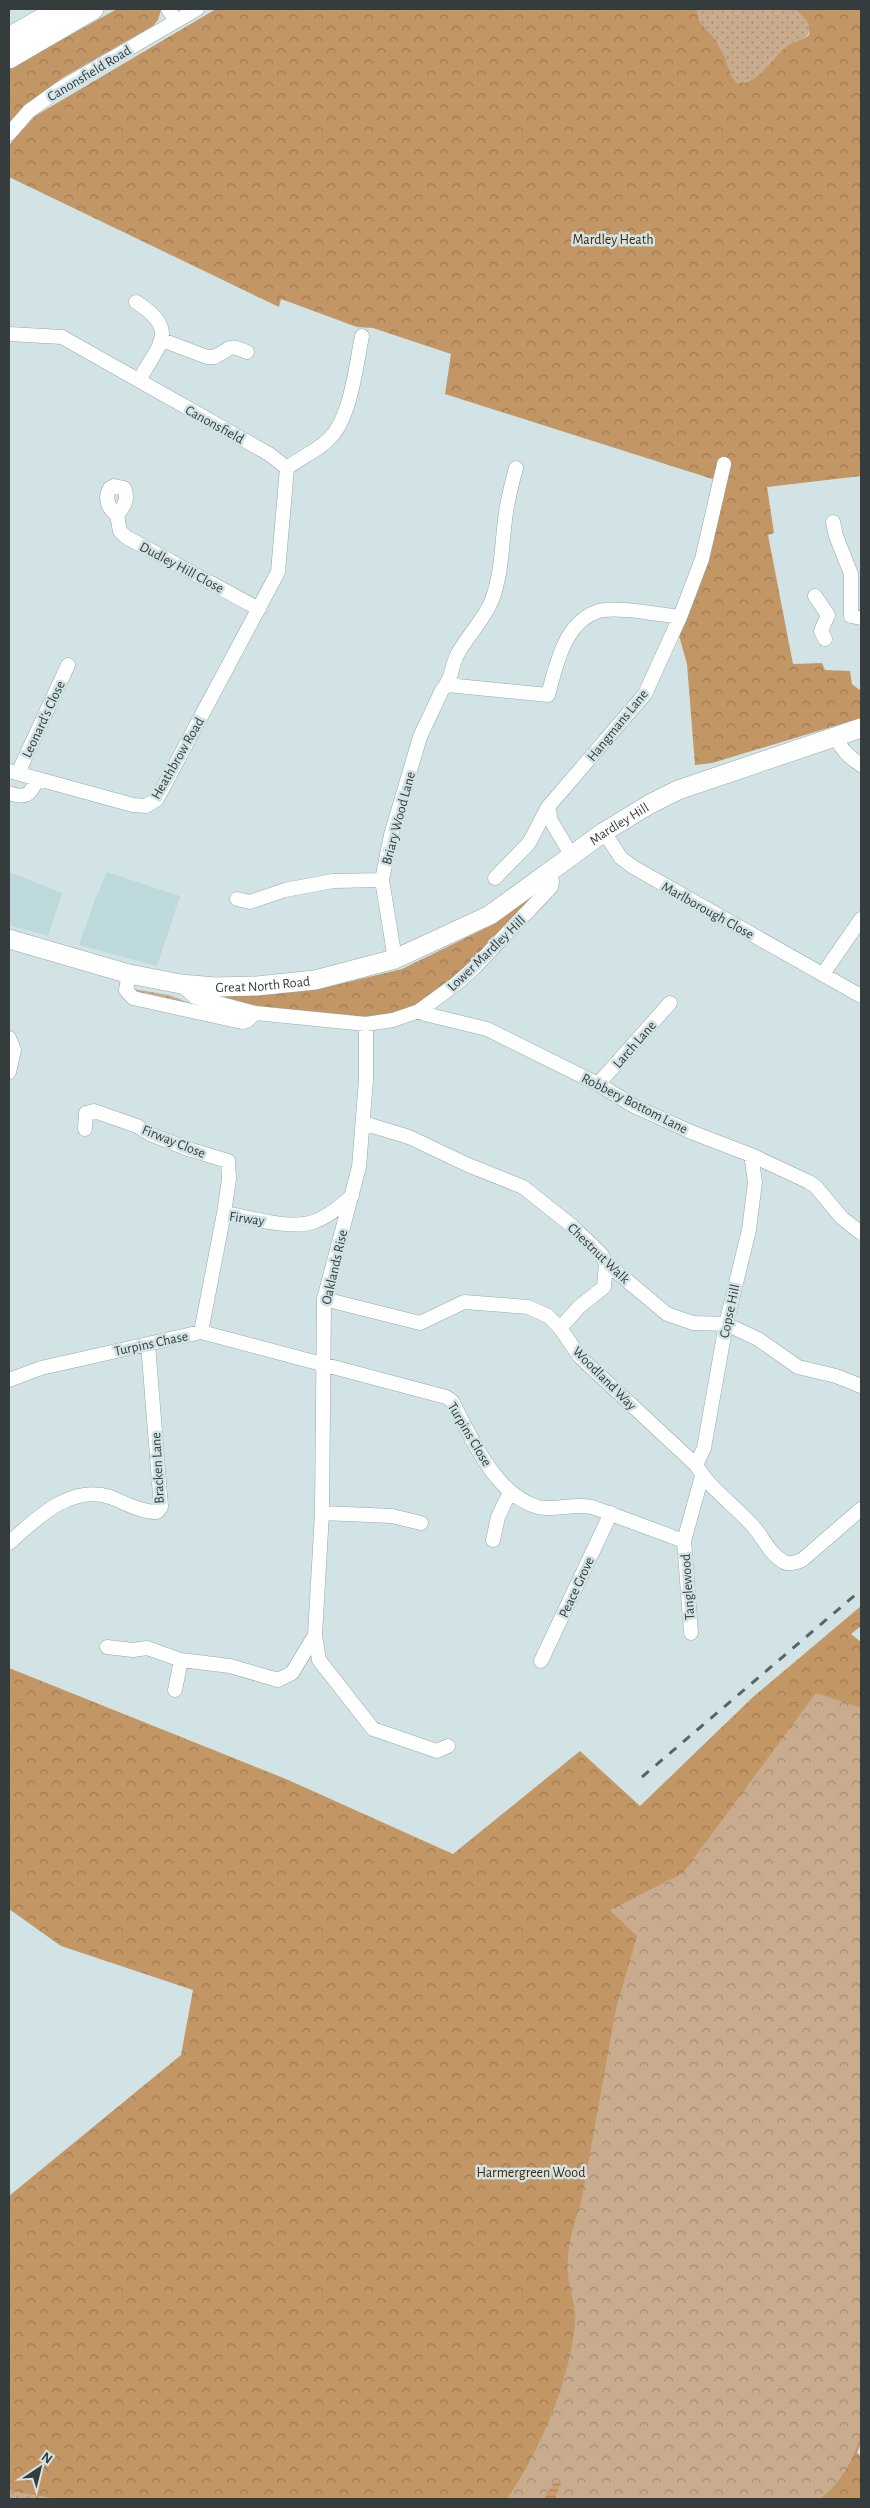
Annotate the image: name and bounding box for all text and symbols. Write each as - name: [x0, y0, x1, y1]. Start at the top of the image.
- street label: Canonsfield Road: [45, 43, 134, 104]
- park label: Mardley Heath: [572, 233, 654, 247]
- street label: Canonsfield: [183, 403, 246, 447]
- street label: Dudley Hill Close: [137, 540, 226, 596]
- street label: Leonard's Close: [20, 679, 68, 760]
- street label: Hangmans Lane: [585, 687, 651, 764]
- street label: Heathbrow Road: [149, 715, 207, 802]
- street label: Briary Wood Lane: [380, 770, 418, 866]
- street label: Mardley Hill: [587, 800, 652, 848]
- street label: Marlborough Close: [659, 880, 756, 942]
- street label: Lower Mardley Hill: [445, 913, 528, 994]
- street label: Great North Road: [215, 975, 311, 995]
- street label: Larch Lane: [611, 1018, 659, 1071]
- street label: Robbery Bottom Lane: [579, 1071, 690, 1137]
- street label: Firway Close: [140, 1123, 207, 1161]
- street label: Firway: [228, 1210, 265, 1228]
- street label: Chestnut Walk: [565, 1221, 632, 1287]
- street label: Oaklands Rise: [320, 1228, 350, 1306]
- street label: Copse Hill: [717, 1283, 743, 1339]
- street label: Turpins Chase: [113, 1329, 189, 1359]
- street label: Woodland Way: [570, 1344, 639, 1413]
- street label: Turpins Close: [445, 1400, 494, 1469]
- street label: Bracken Lane: [149, 1432, 167, 1504]
- street label: Tanglewood: [679, 1553, 697, 1621]
- street label: Peace Grove: [557, 1555, 597, 1620]
- park label: Harmergreen Wood: [477, 2166, 585, 2180]
- north arrow: [15, 2443, 65, 2493]
- text: N: [39, 2450, 55, 2467]

